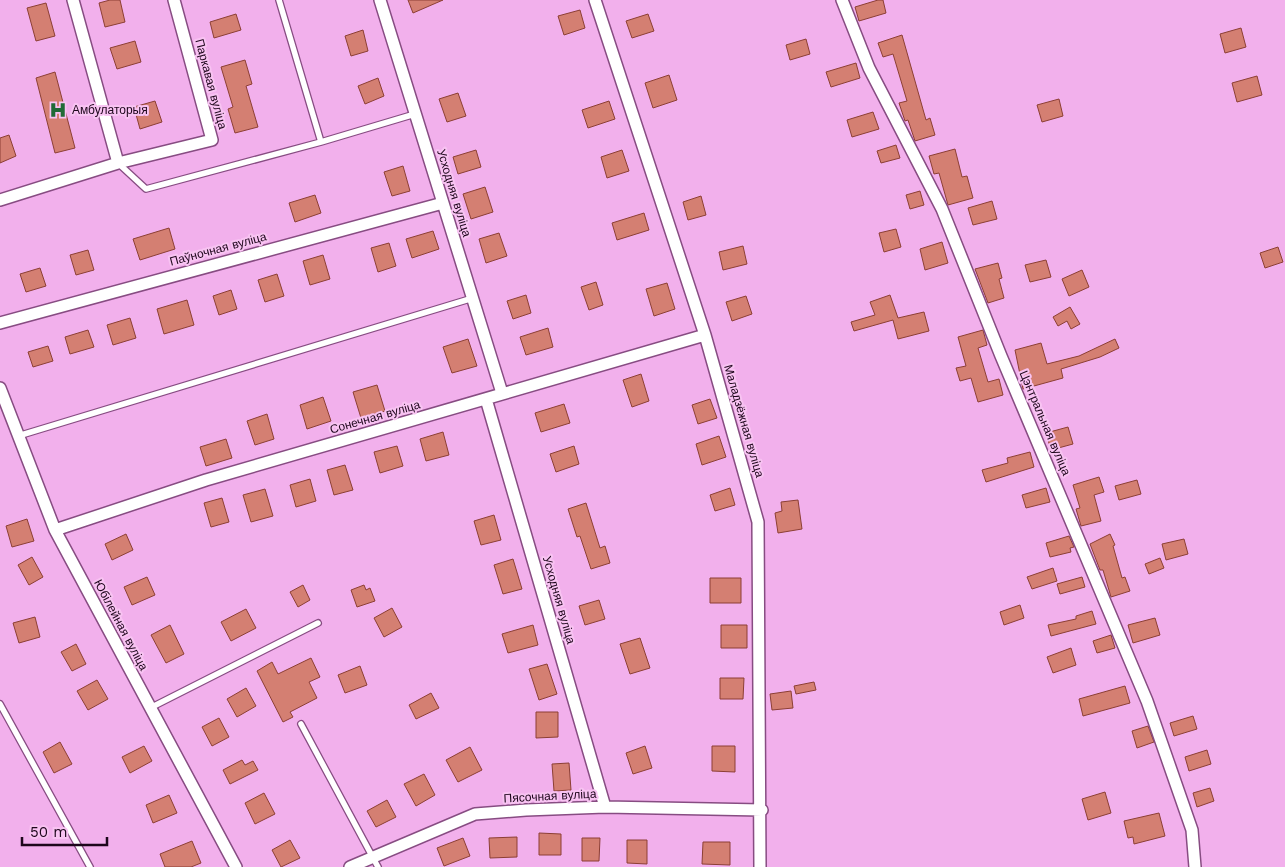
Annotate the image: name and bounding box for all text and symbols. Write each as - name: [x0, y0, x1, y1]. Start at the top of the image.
- street label: Паркавая вуліца: [192, 37, 230, 131]
- hospital icon: Амбулаторыя: [48, 100, 68, 120]
- place label: Амбулаторыя: [72, 103, 148, 117]
- street label: Усходняя вуліца: [434, 147, 474, 239]
- street label: Паўночная вуліца: [168, 229, 268, 269]
- street label: Маладзёжная вуліца: [721, 363, 767, 479]
- street label: Цэнтральная вуліца: [1017, 368, 1074, 478]
- street label: Сонечная вуліца: [328, 397, 422, 437]
- street label: Усходняя вуліца: [540, 554, 578, 646]
- street label: Юбілейная вуліца: [91, 577, 151, 673]
- street label: Пясочная вуліца: [503, 787, 597, 805]
- scale bar: [22, 814, 108, 846]
- text: 50 m: [30, 823, 67, 841]

